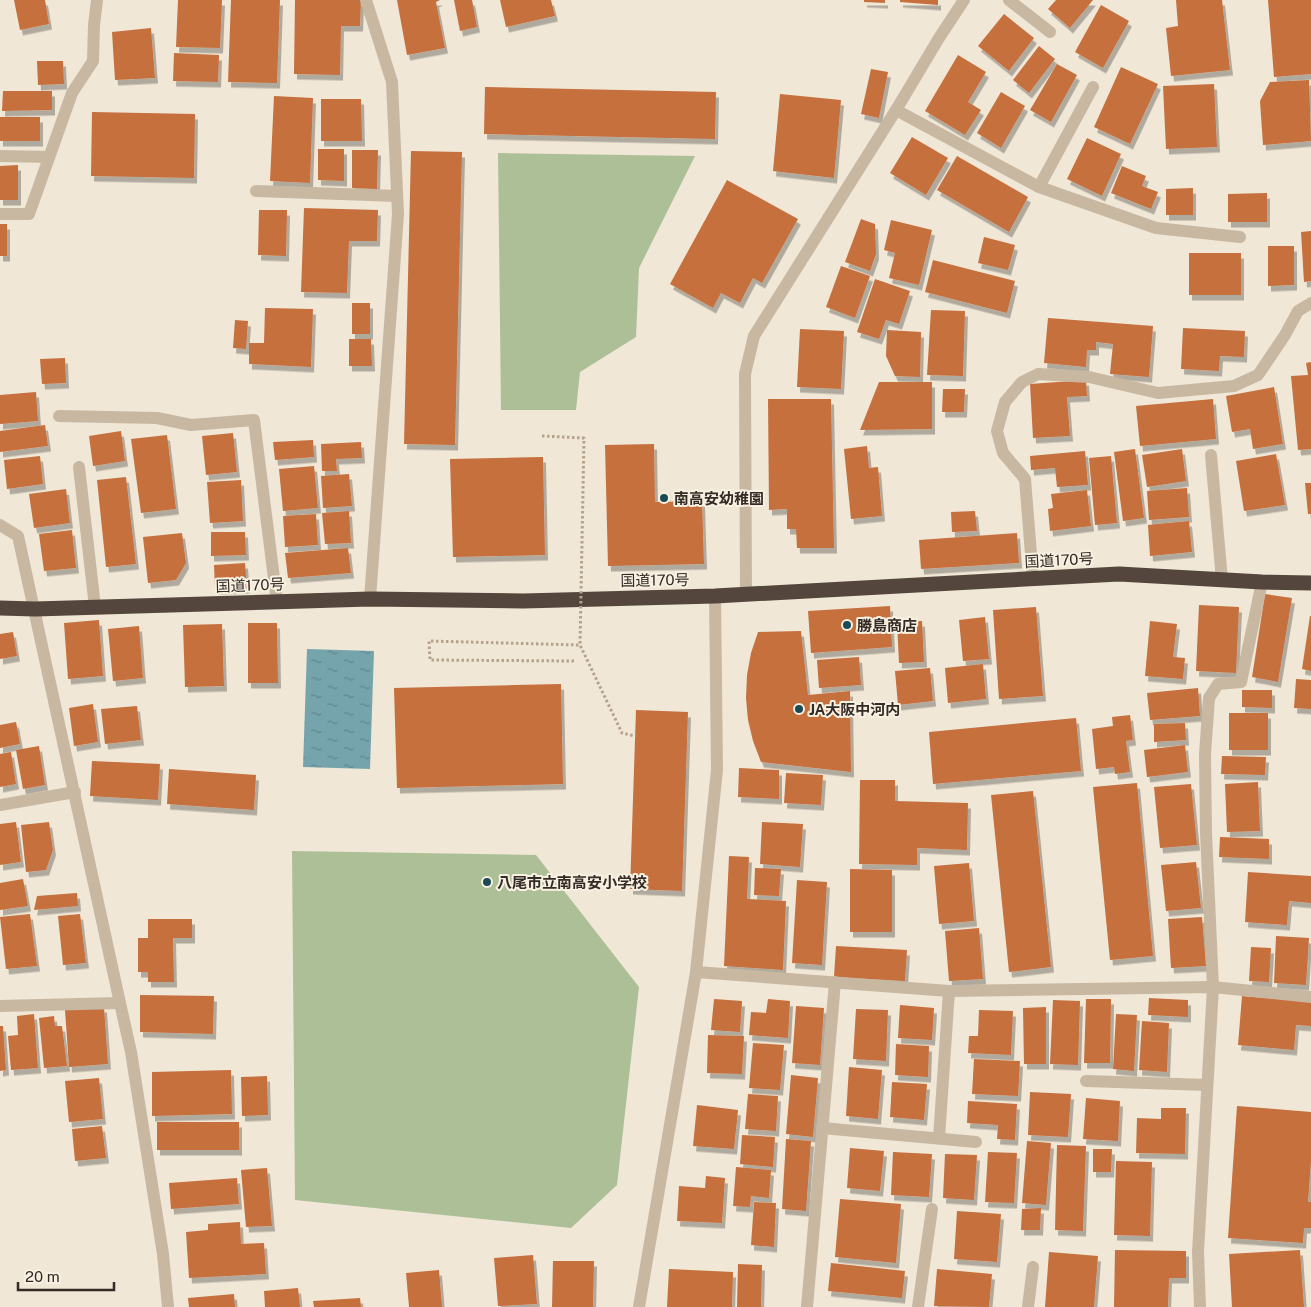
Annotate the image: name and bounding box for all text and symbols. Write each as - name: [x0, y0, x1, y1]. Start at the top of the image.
- place label: 南高安幼稚園: [674, 490, 764, 507]
- marker: 南高安幼稚園: [658, 492, 670, 504]
- street label: 国道170号: [1024, 550, 1094, 570]
- street label: 国道170号: [620, 571, 690, 589]
- street label: 国道170号: [215, 575, 285, 595]
- place label: 勝島商店: [857, 617, 917, 634]
- marker: 勝島商店: [841, 619, 853, 631]
- place label: JA大阪中河内: [809, 701, 900, 718]
- marker: JA大阪中河内: [793, 703, 805, 715]
- place label: 八尾市立南高安小学校: [497, 874, 647, 891]
- marker: 八尾市立南高安小学校: [481, 876, 493, 888]
- scale bar: [18, 1260, 114, 1292]
- text: 20 m: [25, 1268, 60, 1285]

